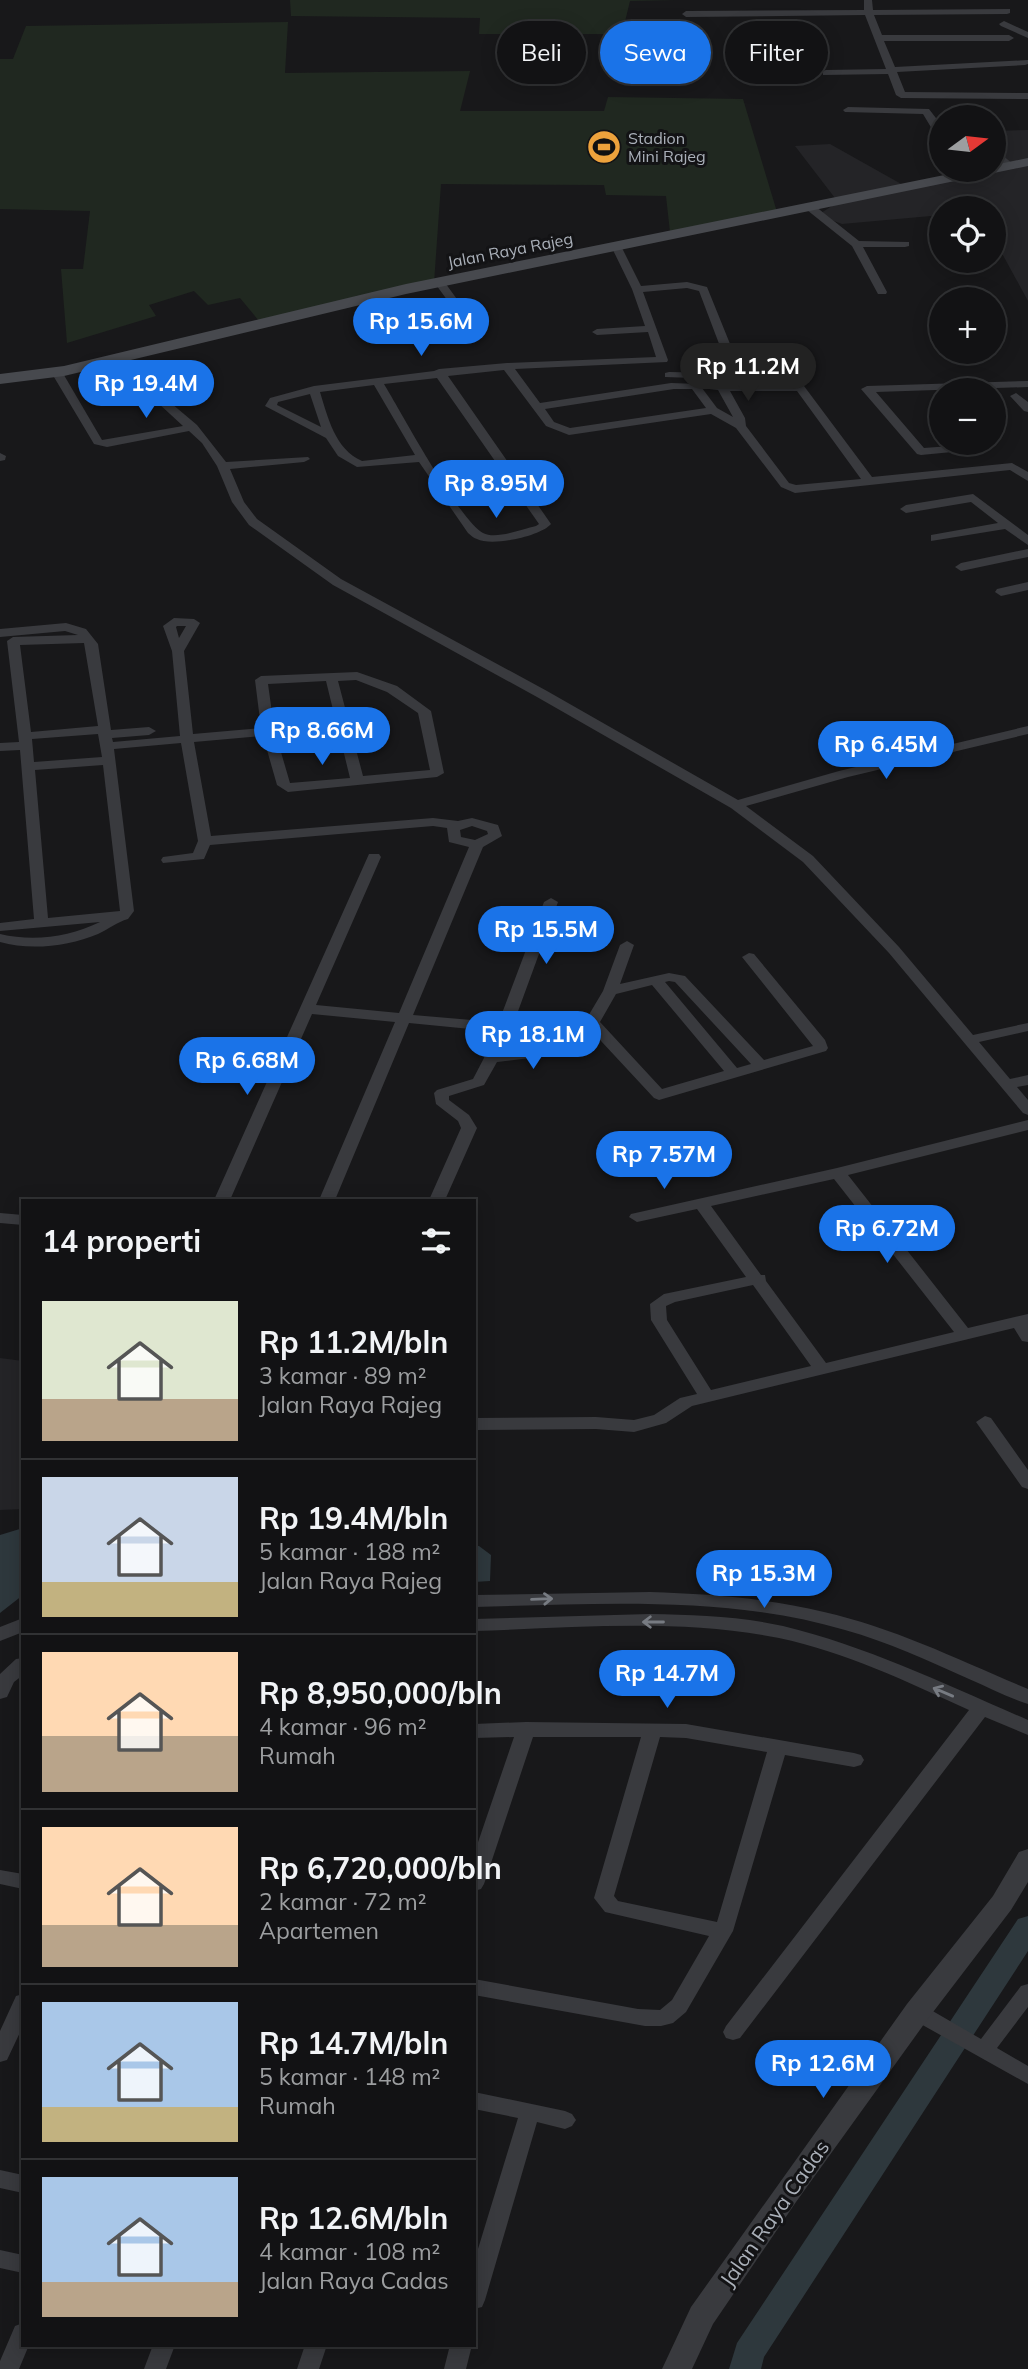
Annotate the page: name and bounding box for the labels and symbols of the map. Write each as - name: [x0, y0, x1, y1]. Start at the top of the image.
- north arrow: [929, 105, 1006, 182]
- sports icon: Stadion Mini Rajeg: [585, 128, 623, 166]
- place label: Stadion Mini Rajeg: [628, 128, 706, 166]
- street label: Jalan Raya Rajeg: [446, 228, 574, 272]
- pin: Rp 15.6M: [349, 298, 493, 358]
- pin: Rp 11.2M: [676, 344, 820, 403]
- pin: Rp 19.4M: [74, 360, 218, 420]
- pin: Rp 8.95M: [424, 461, 568, 520]
- pin: Rp 8.66M: [250, 708, 394, 767]
- pin: Rp 6.45M: [814, 722, 958, 781]
- pin: Rp 15.5M: [474, 906, 618, 966]
- pin: Rp 18.1M: [461, 1012, 605, 1071]
- pin: Rp 6.68M: [175, 1038, 319, 1097]
- pin: Rp 7.57M: [592, 1132, 736, 1191]
- pin: Rp 6.72M: [815, 1206, 959, 1265]
- pin: Rp 15.3M: [692, 1550, 836, 1610]
- one-way arrow: [531, 1593, 554, 1606]
- one-way arrow: [642, 1615, 665, 1629]
- pin: Rp 14.7M: [595, 1650, 739, 1710]
- one-way arrow: [932, 1685, 954, 1698]
- pin: Rp 12.6M: [751, 2040, 895, 2100]
- street label: Jalan Raya Cadas: [714, 2135, 834, 2291]

